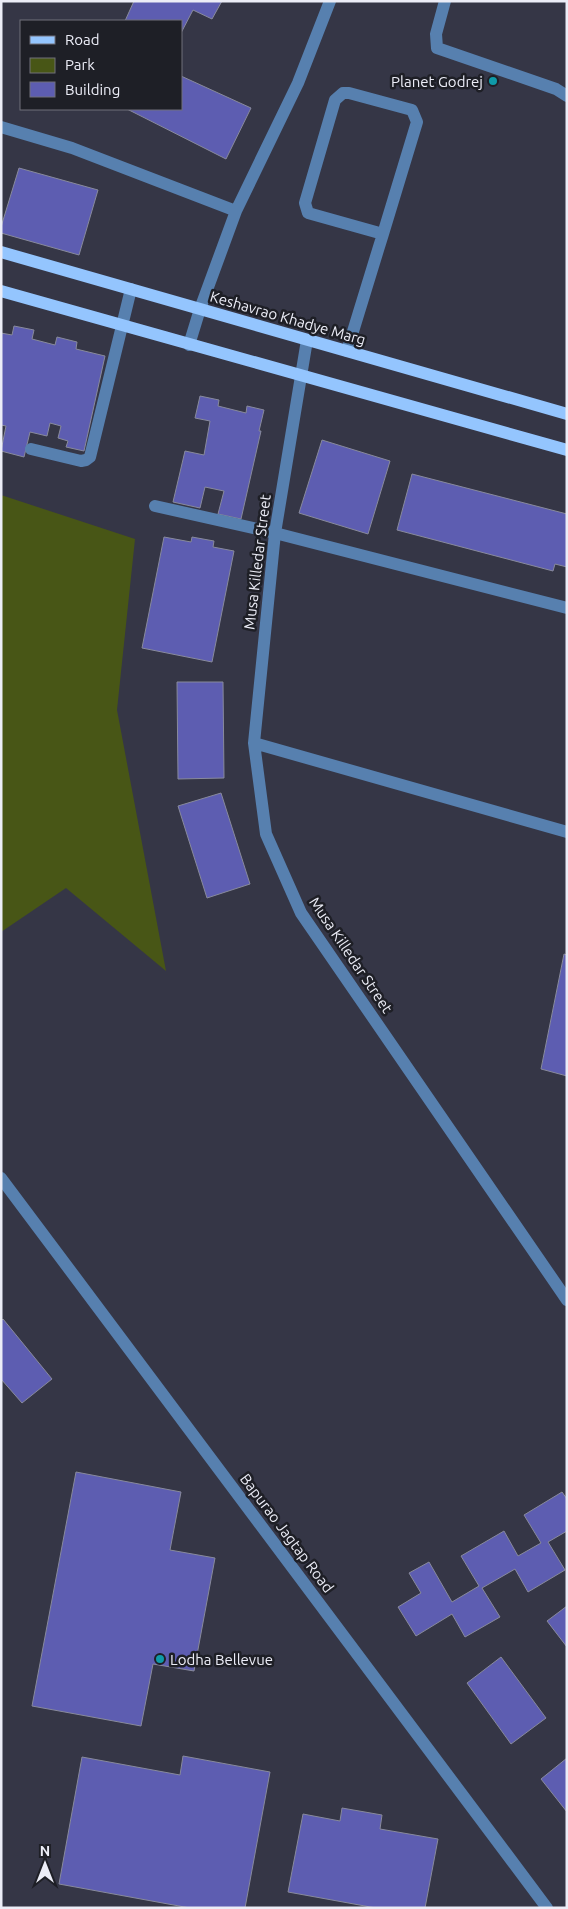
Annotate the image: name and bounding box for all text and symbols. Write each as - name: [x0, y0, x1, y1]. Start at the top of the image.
- legend: [20, 20, 182, 110]
- text: Road: [65, 31, 100, 48]
- text: Park: [65, 56, 95, 73]
- place label: Planet Godrej: [391, 73, 483, 90]
- marker: Planet Godrej: [487, 75, 499, 87]
- text: Building: [65, 81, 120, 98]
- street label: Keshavrao Khadye Marg: [208, 288, 368, 348]
- street label: Musa Killedar Street: [240, 493, 274, 631]
- street label: Musa Killedar Street: [306, 894, 396, 1016]
- street label: Bapurao Jagtap Road: [237, 1470, 337, 1596]
- place label: Lodha Bellevue: [170, 1651, 273, 1668]
- marker: Lodha Bellevue: [154, 1653, 166, 1665]
- north arrow: [20, 1839, 70, 1889]
- text: N: [40, 1843, 50, 1859]

